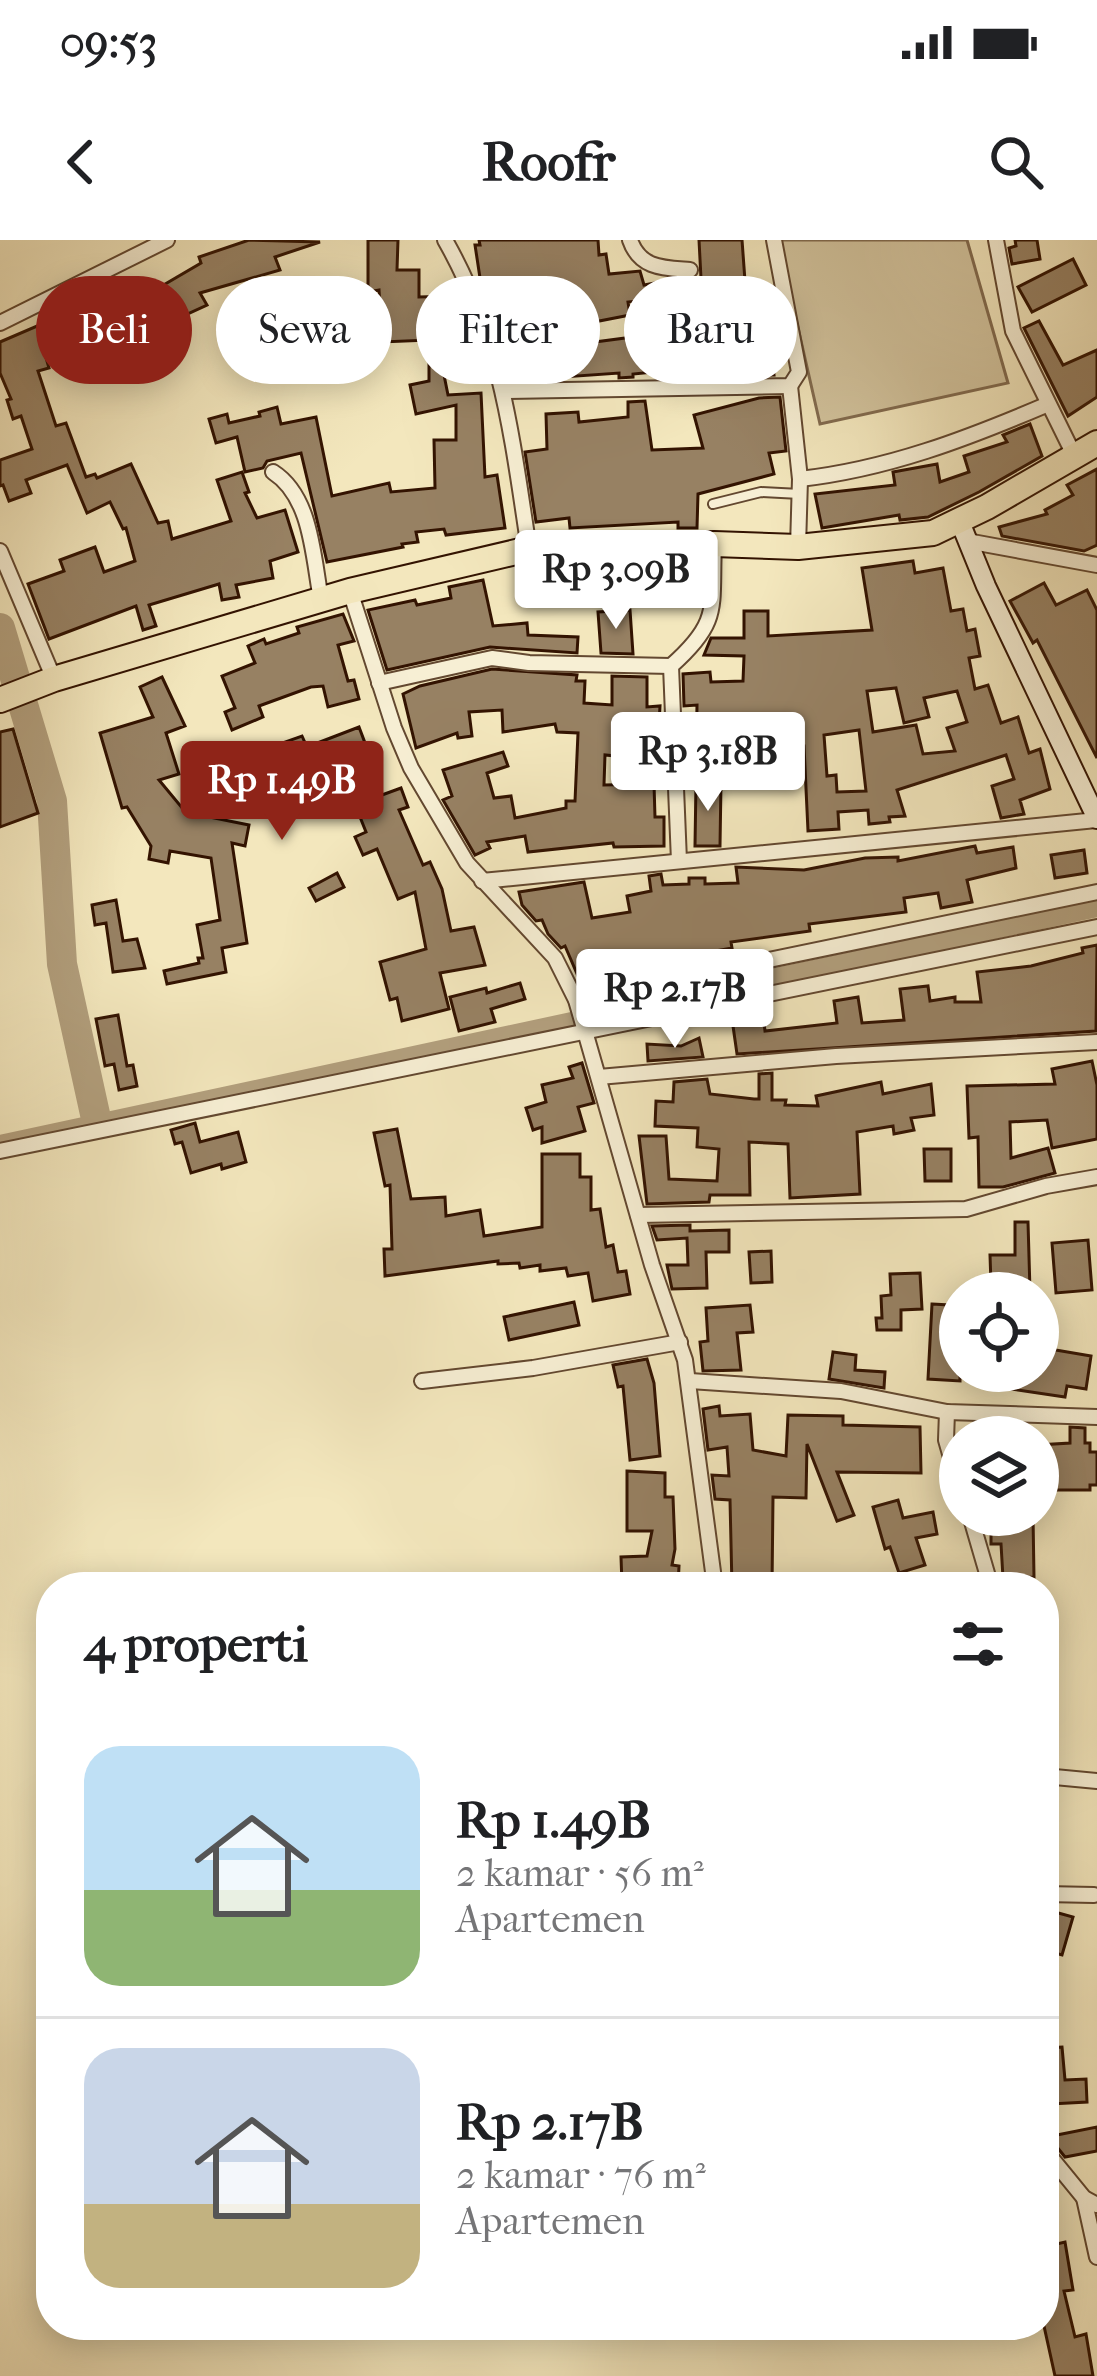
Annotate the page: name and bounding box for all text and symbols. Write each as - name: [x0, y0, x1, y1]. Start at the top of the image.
- text: 09:53: [60, 16, 157, 69]
- icon: back: [48, 129, 114, 195]
- icon: search: [983, 129, 1049, 195]
- text: Roofr: [482, 131, 615, 194]
- chip: Beli: [36, 276, 192, 384]
- chip: Sewa: [216, 276, 392, 384]
- chip: Filter: [416, 276, 600, 384]
- chip: Baru: [624, 276, 797, 384]
- pin: Rp 3.09B: [492, 530, 740, 632]
- text: Rp 3.09B: [542, 546, 690, 592]
- pin: Rp 3.18B: [584, 712, 832, 814]
- text: Rp 3.18B: [638, 728, 778, 774]
- pin: Rp 1.49B: [158, 741, 406, 843]
- text: Rp 1.49B: [207, 757, 357, 803]
- pin: Rp 2.17B: [551, 949, 799, 1051]
- text: Rp 2.17B: [603, 965, 747, 1011]
- map controls: [939, 1272, 1059, 1536]
- button: locate: [939, 1272, 1059, 1392]
- button: layers: [939, 1416, 1059, 1536]
- icon: filters: [945, 1611, 1011, 1677]
- text: 4 properti: [84, 1614, 308, 1674]
- text: Rp 1.49B: [456, 1790, 651, 1850]
- icon: home: [180, 1794, 324, 1938]
- text: 2 kamar · 56 m²: [456, 1850, 704, 1896]
- text: Apartemen: [456, 1896, 645, 1942]
- text: Rp 2.17B: [456, 2092, 644, 2152]
- icon: home: [180, 2096, 324, 2240]
- text: 2 kamar · 76 m²: [456, 2152, 706, 2198]
- text: Apartemen: [456, 2198, 645, 2244]

